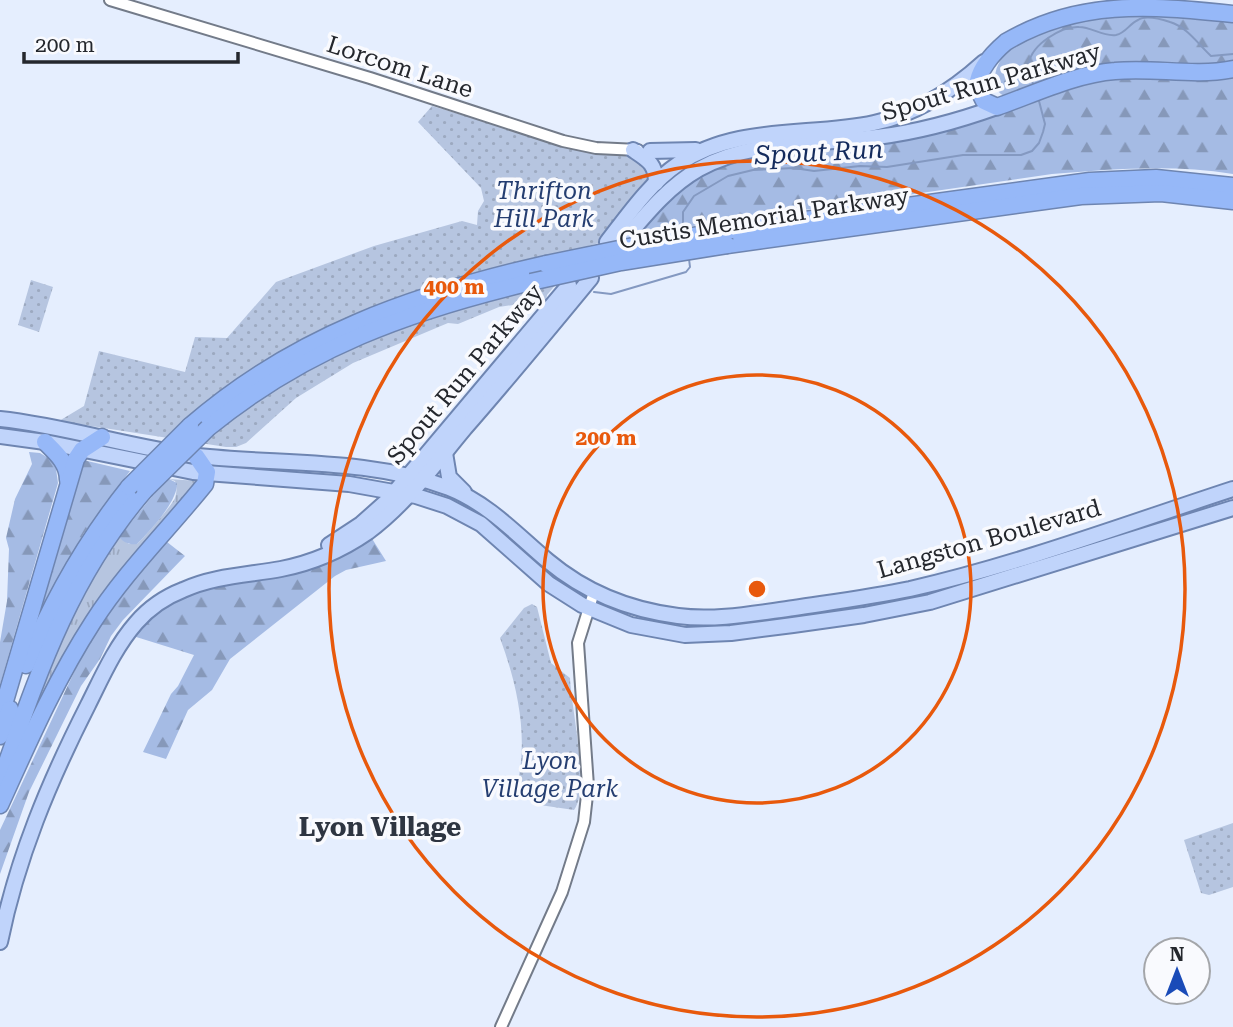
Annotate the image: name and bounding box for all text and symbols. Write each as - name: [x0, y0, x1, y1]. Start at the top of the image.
- scale bar: [24, 21, 238, 65]
- street label: Lorcom Lane: [323, 30, 477, 104]
- text: 200 m: [35, 33, 95, 57]
- street label: Spout Run Parkway: [878, 37, 1105, 127]
- water label: Spout Run: [753, 134, 884, 170]
- park label: Thrifton Hill Park: [493, 177, 594, 233]
- street label: Custis Memorial Parkway: [617, 181, 912, 255]
- text: 400 m: [424, 275, 484, 299]
- street label: Spout Run Parkway: [381, 277, 549, 470]
- text: 200 m: [576, 426, 636, 450]
- street label: Langston Boulevard: [874, 494, 1104, 584]
- centre of rings: [745, 577, 769, 601]
- park label: Lyon Village Park: [482, 747, 618, 803]
- district label: Lyon Village: [299, 812, 461, 842]
- north arrow: [1142, 936, 1212, 1006]
- text: N: [1170, 943, 1185, 966]

